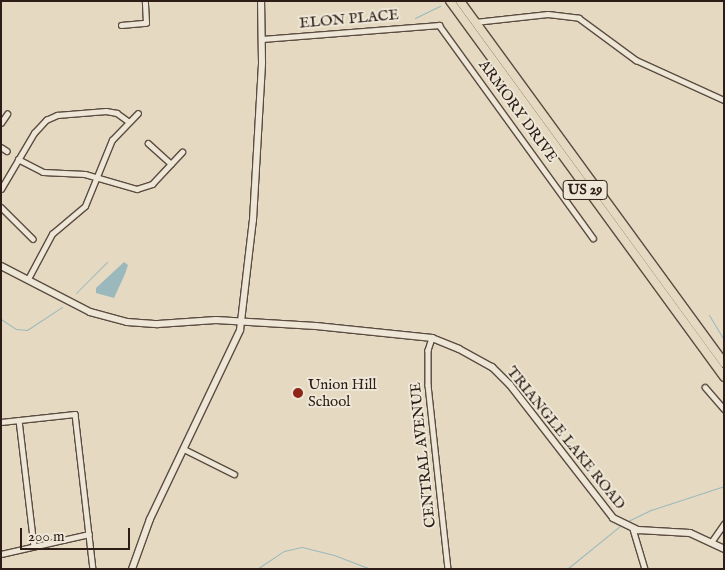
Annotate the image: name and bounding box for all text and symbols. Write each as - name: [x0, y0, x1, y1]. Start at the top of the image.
- street label: ELON PLACE: [298, 6, 400, 32]
- street label: ARMORY DRIVE: [475, 56, 561, 166]
- road number: US 29: [562, 178, 608, 202]
- street label: TRIANGLE LAKE ROAD: [503, 363, 629, 513]
- place label: Union Hill School: [308, 375, 377, 410]
- street label: CENTRAL AVENUE: [406, 381, 440, 529]
- marker: Union Hill School: [292, 387, 304, 399]
- scale bar: [22, 518, 132, 550]
- text: 200 m: [28, 527, 65, 546]

